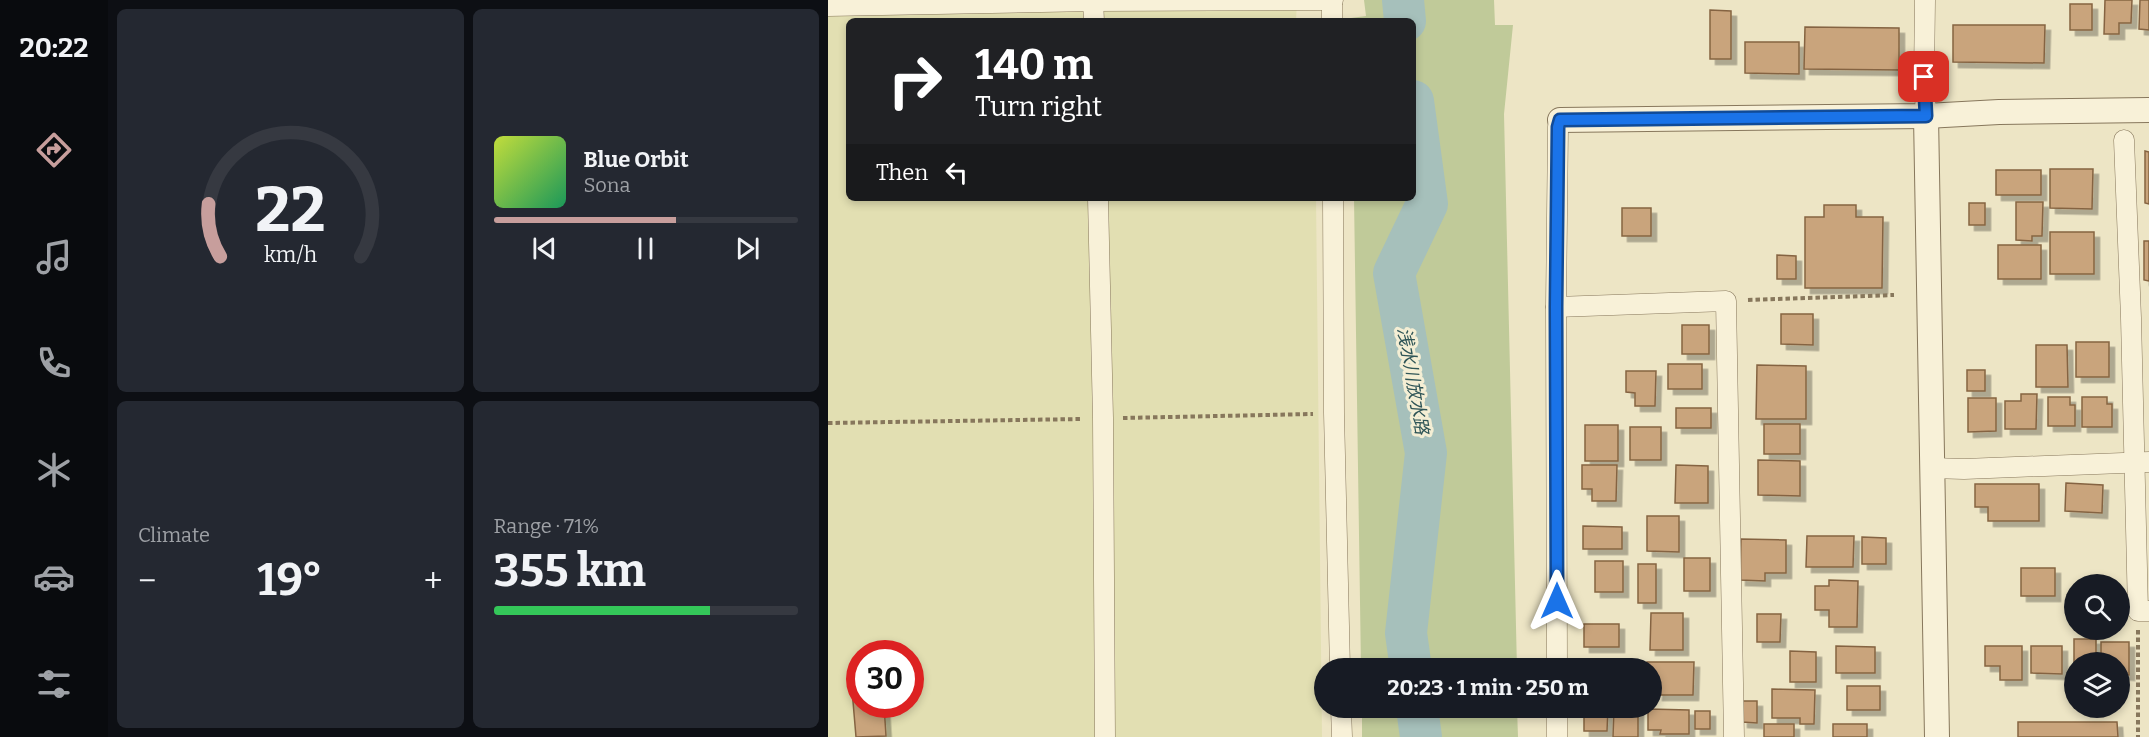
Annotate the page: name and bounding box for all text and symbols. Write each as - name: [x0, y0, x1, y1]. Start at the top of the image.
- text: 20:22: [19, 32, 89, 64]
- text: 140 m: [975, 40, 1093, 90]
- icon: right: [876, 42, 954, 120]
- pin: [1898, 51, 1949, 102]
- icon: arrive: [1907, 60, 1940, 93]
- text: Turn right: [975, 91, 1102, 123]
- icon: directions: [33, 129, 75, 171]
- text: Blue Orbit: [584, 146, 689, 173]
- icon: left: [940, 156, 973, 189]
- text: Then: [876, 159, 928, 186]
- text: Sona: [584, 173, 630, 197]
- text: 22: [255, 174, 325, 249]
- icon: previous: [528, 232, 561, 265]
- icon: pause: [629, 232, 662, 265]
- icon: next: [731, 232, 764, 265]
- icon: music: [33, 236, 75, 278]
- text: km/h: [264, 243, 317, 269]
- water label: 浅水川放水路: [1393, 326, 1434, 438]
- icon: phone: [33, 342, 75, 384]
- icon: climate: [33, 449, 75, 491]
- text: Range · 71%: [494, 514, 599, 538]
- text: Climate: [138, 523, 210, 547]
- text: 355 km: [494, 544, 646, 598]
- text: 19°: [257, 553, 323, 607]
- icon: car: [33, 556, 75, 598]
- text: −: [138, 561, 156, 601]
- text: +: [424, 561, 442, 601]
- position arrow: [1525, 569, 1589, 633]
- map controls: [2064, 574, 2130, 718]
- button: search: [2064, 574, 2130, 640]
- speed limit sign: 30: [846, 640, 924, 718]
- button: layers: [2064, 652, 2130, 718]
- icon: filters: [33, 663, 75, 705]
- text: 20:23 · 1 min · 250 m: [1387, 674, 1589, 701]

